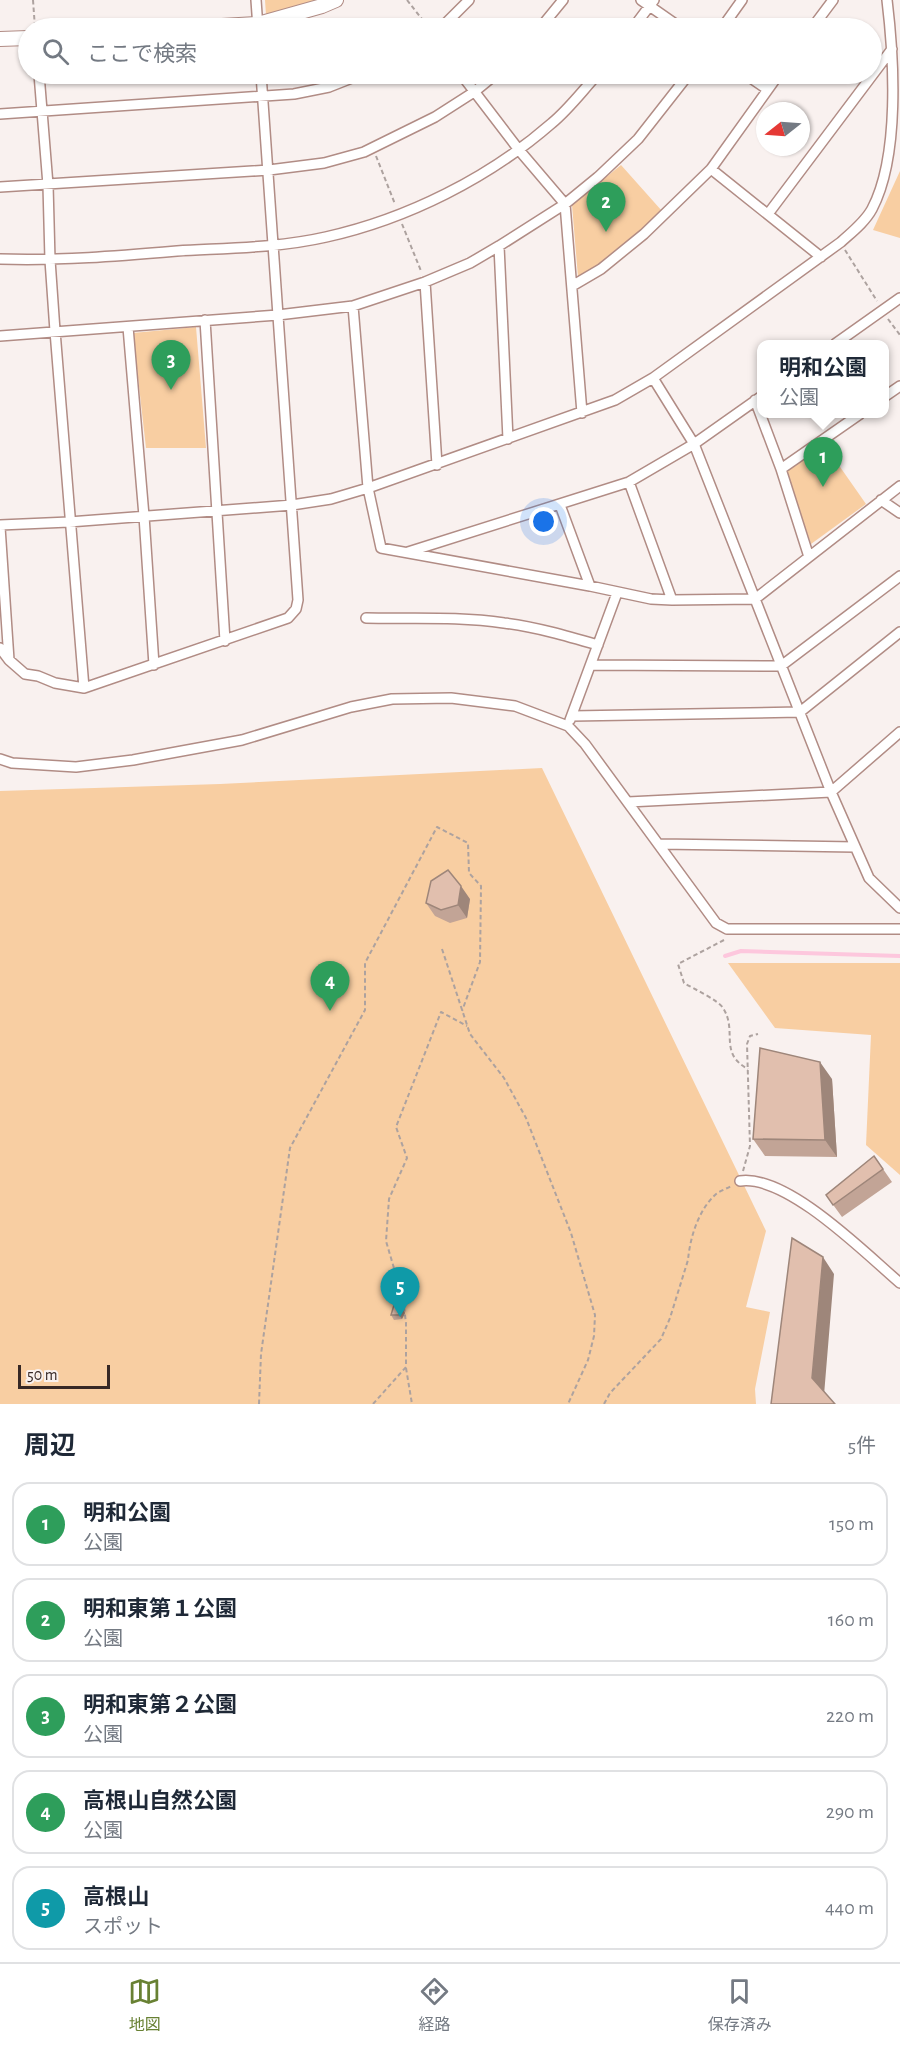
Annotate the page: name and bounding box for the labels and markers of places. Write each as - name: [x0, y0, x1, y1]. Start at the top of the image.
- pin: 2: [586, 182, 626, 232]
- pin: 3: [152, 340, 190, 390]
- pin: 1: [804, 438, 842, 487]
- pin: 4: [310, 962, 350, 1011]
- pin: 5: [380, 1268, 420, 1317]

